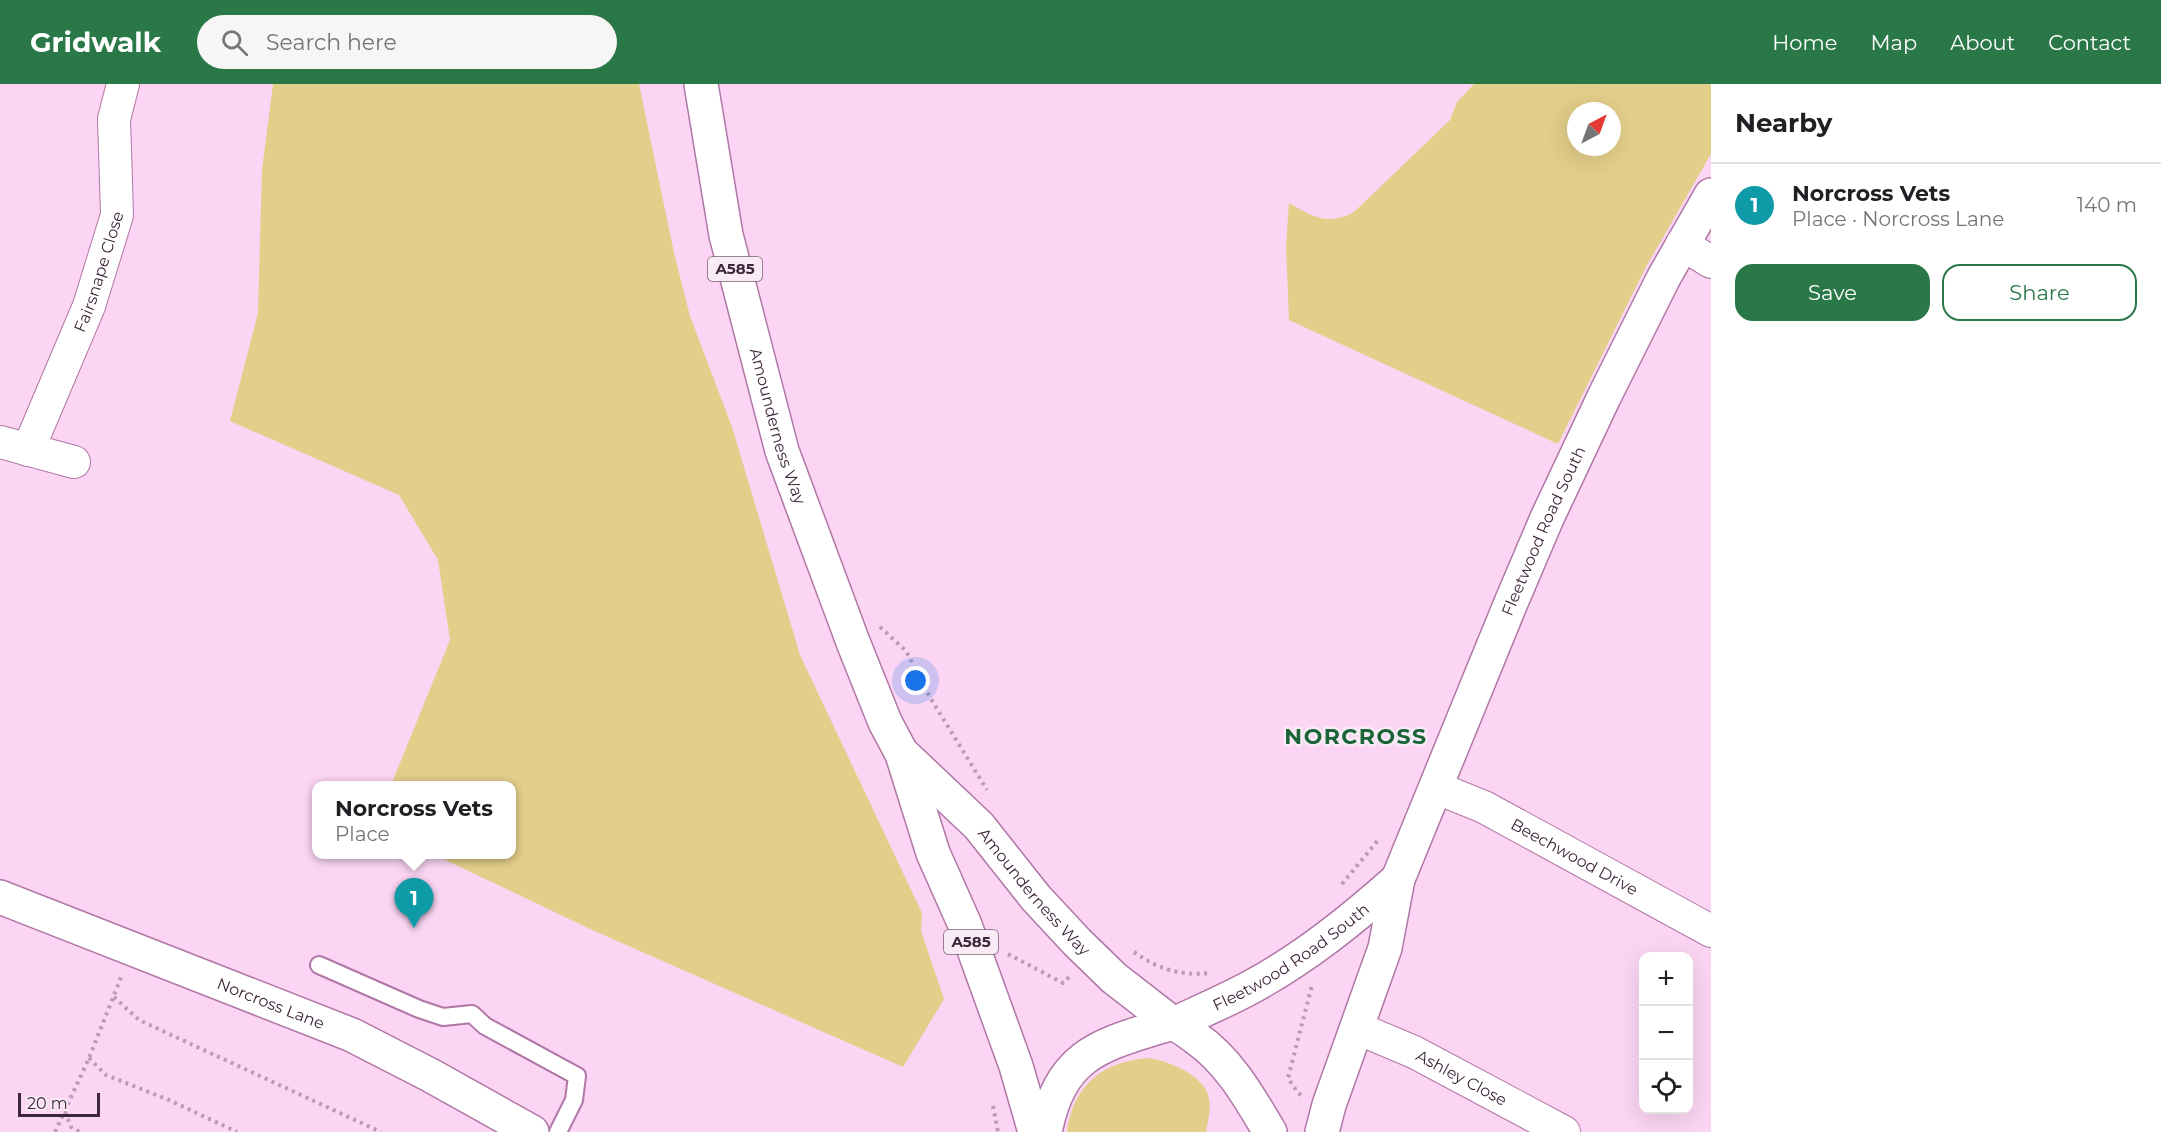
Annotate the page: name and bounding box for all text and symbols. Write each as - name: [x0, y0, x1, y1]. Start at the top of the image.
- search box: [197, 15, 617, 69]
- text: Gridwalk: [30, 25, 161, 59]
- icon: search: [218, 26, 251, 59]
- text: Search here: [266, 29, 397, 56]
- text: Home: [1772, 30, 1837, 55]
- text: Map: [1870, 30, 1917, 55]
- text: About: [1950, 30, 2015, 55]
- text: Contact: [2048, 30, 2131, 55]
- north arrow: [1567, 102, 1621, 156]
- text: Nearby: [1735, 107, 1832, 139]
- text: Norcross Vets: [1792, 180, 1950, 207]
- text: 1: [1751, 193, 1758, 217]
- text: 140 m: [2077, 193, 2137, 217]
- text: Place · Norcross Lane: [1792, 207, 2004, 231]
- street label: Fairsnape Close: [70, 209, 128, 335]
- road number: A585: [708, 257, 762, 281]
- button: Save: [1735, 264, 1930, 321]
- button: Share: [1942, 264, 2137, 321]
- street label: Amounderness Way: [746, 346, 810, 507]
- street label: Fleetwood Road South: [1498, 443, 1589, 618]
- your location: [901, 666, 930, 695]
- district label: NORCROSS: [1284, 723, 1428, 750]
- popup: [312, 781, 516, 859]
- text: Norcross Vets: [335, 795, 493, 822]
- street label: Beechwood Drive: [1508, 815, 1641, 899]
- text: Place: [335, 822, 390, 846]
- street label: Amounderness Way: [974, 824, 1094, 960]
- pin: 1: [394, 878, 434, 928]
- street label: Fleetwood Road South: [1210, 899, 1373, 1015]
- road number: A585: [944, 930, 998, 954]
- map controls: [1639, 952, 1693, 1114]
- button: +: [1639, 952, 1693, 1006]
- street label: Norcross Lane: [214, 974, 327, 1033]
- button: −: [1639, 1006, 1693, 1060]
- street label: Ashley Close: [1413, 1046, 1510, 1110]
- button: locate: [1639, 1060, 1693, 1114]
- scale bar: [18, 1090, 100, 1118]
- text: 20 m: [27, 1094, 68, 1113]

